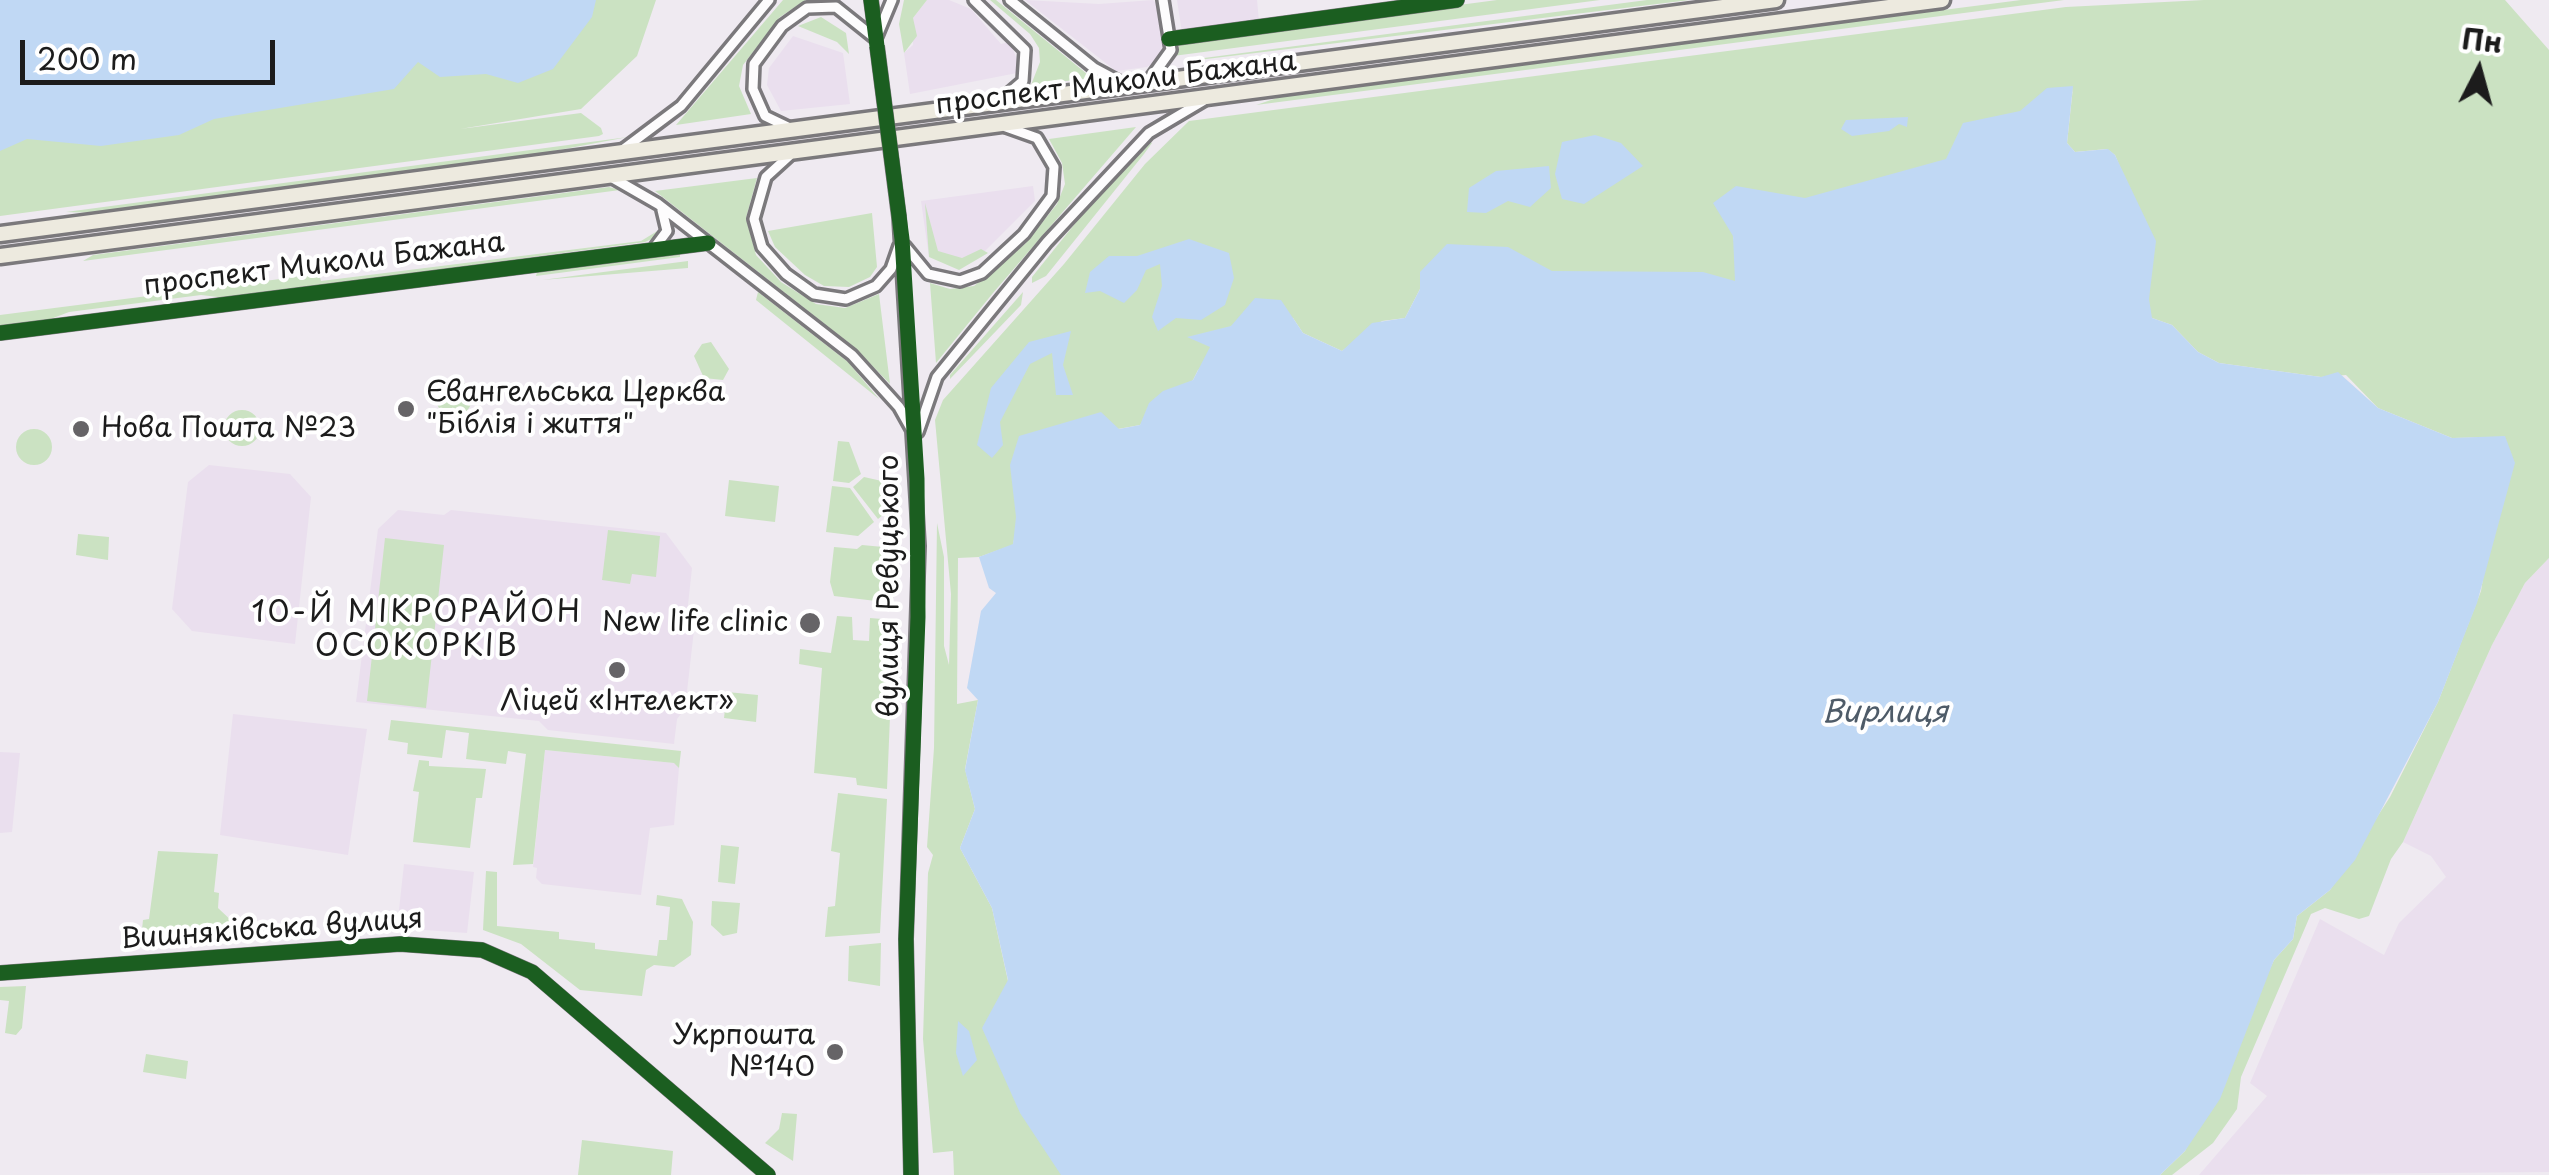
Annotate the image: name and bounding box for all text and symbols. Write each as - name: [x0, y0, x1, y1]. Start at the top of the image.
- text: Пн: [2460, 16, 2505, 63]
- scale bar: [25, 20, 280, 82]
- north arrow: [2429, 20, 2529, 120]
- text: 200 m: [37, 35, 137, 80]
- street label: проспект Миколи Бажана: [934, 45, 1298, 123]
- street label: проспект Миколи Бажана: [142, 226, 506, 304]
- place label: Євангельська Церква "Біблія і життя": [426, 376, 725, 442]
- marker: Євангельська Церква "Біблія і життя": [395, 398, 417, 420]
- place label: Нова Пошта №23: [101, 412, 356, 446]
- marker: Нова Пошта №23: [70, 418, 92, 440]
- street label: вулиця Ревуцького: [873, 454, 907, 718]
- district label: 10-Й МІКРОРАЙОН ОСОКОРКІВ: [251, 596, 583, 666]
- place label: New life clinic: [602, 606, 788, 640]
- marker: New life clinic: [797, 610, 823, 636]
- marker: Ліцей «Інтелект»: [606, 659, 628, 681]
- place label: Ліцей «Інтелект»: [500, 685, 734, 719]
- water label: Вирлиця: [1822, 696, 1948, 732]
- street label: Вишняківська вулиця: [120, 903, 424, 957]
- place label: Укрпошта №140: [673, 1019, 815, 1085]
- marker: Укрпошта №140: [824, 1041, 846, 1063]

